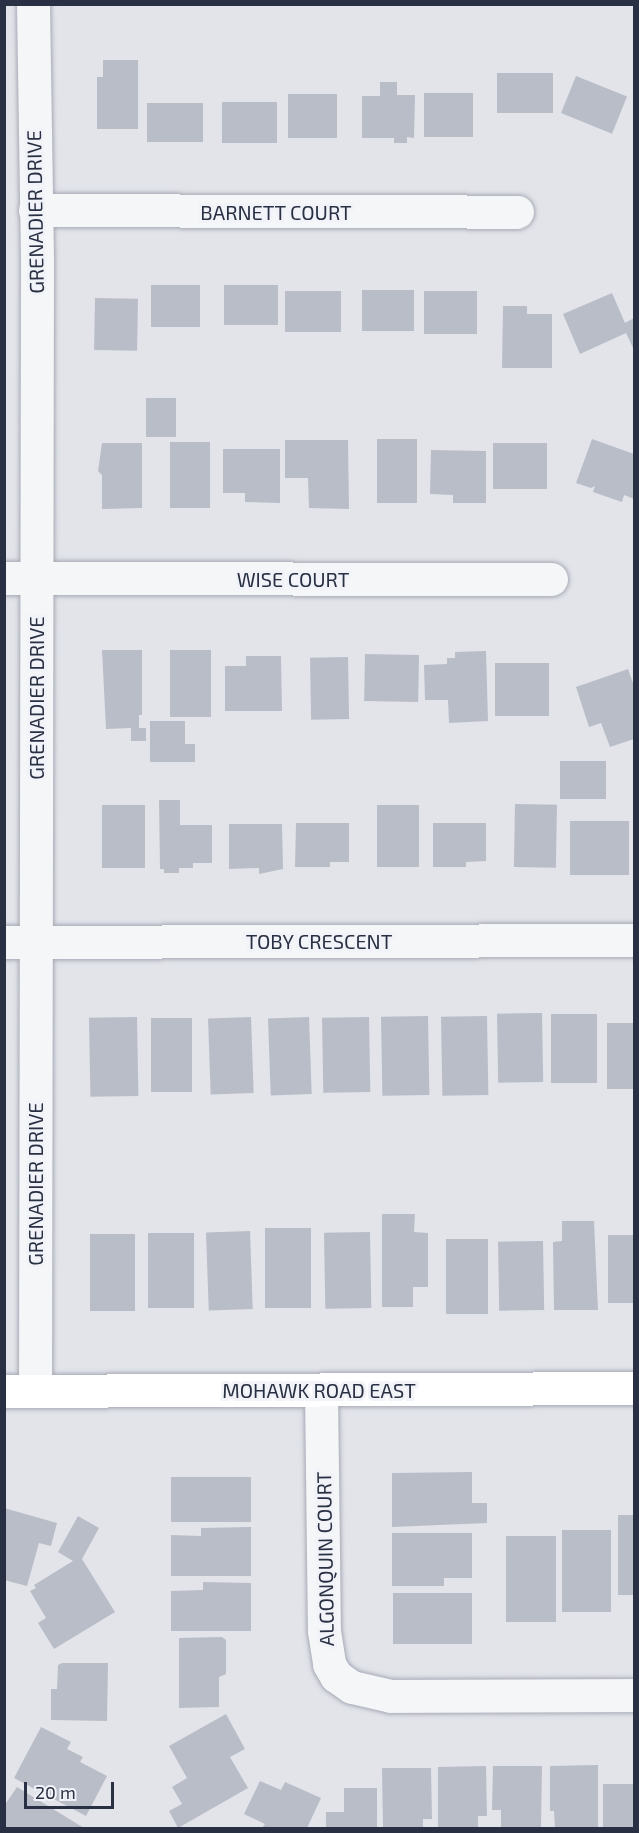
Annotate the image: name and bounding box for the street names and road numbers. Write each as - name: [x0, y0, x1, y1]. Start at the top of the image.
- street label: GRENADIER DRIVE: [22, 130, 48, 294]
- street label: BARNETT COURT: [200, 200, 352, 224]
- street label: WISE COURT: [237, 567, 349, 591]
- street label: GRENADIER DRIVE: [24, 616, 48, 780]
- street label: TOBY CRESCENT: [245, 929, 393, 953]
- street label: GRENADIER DRIVE: [23, 1102, 47, 1266]
- street label: MOHAWK ROAD EAST: [222, 1378, 416, 1402]
- street label: ALGONQUIN COURT: [311, 1472, 339, 1646]

